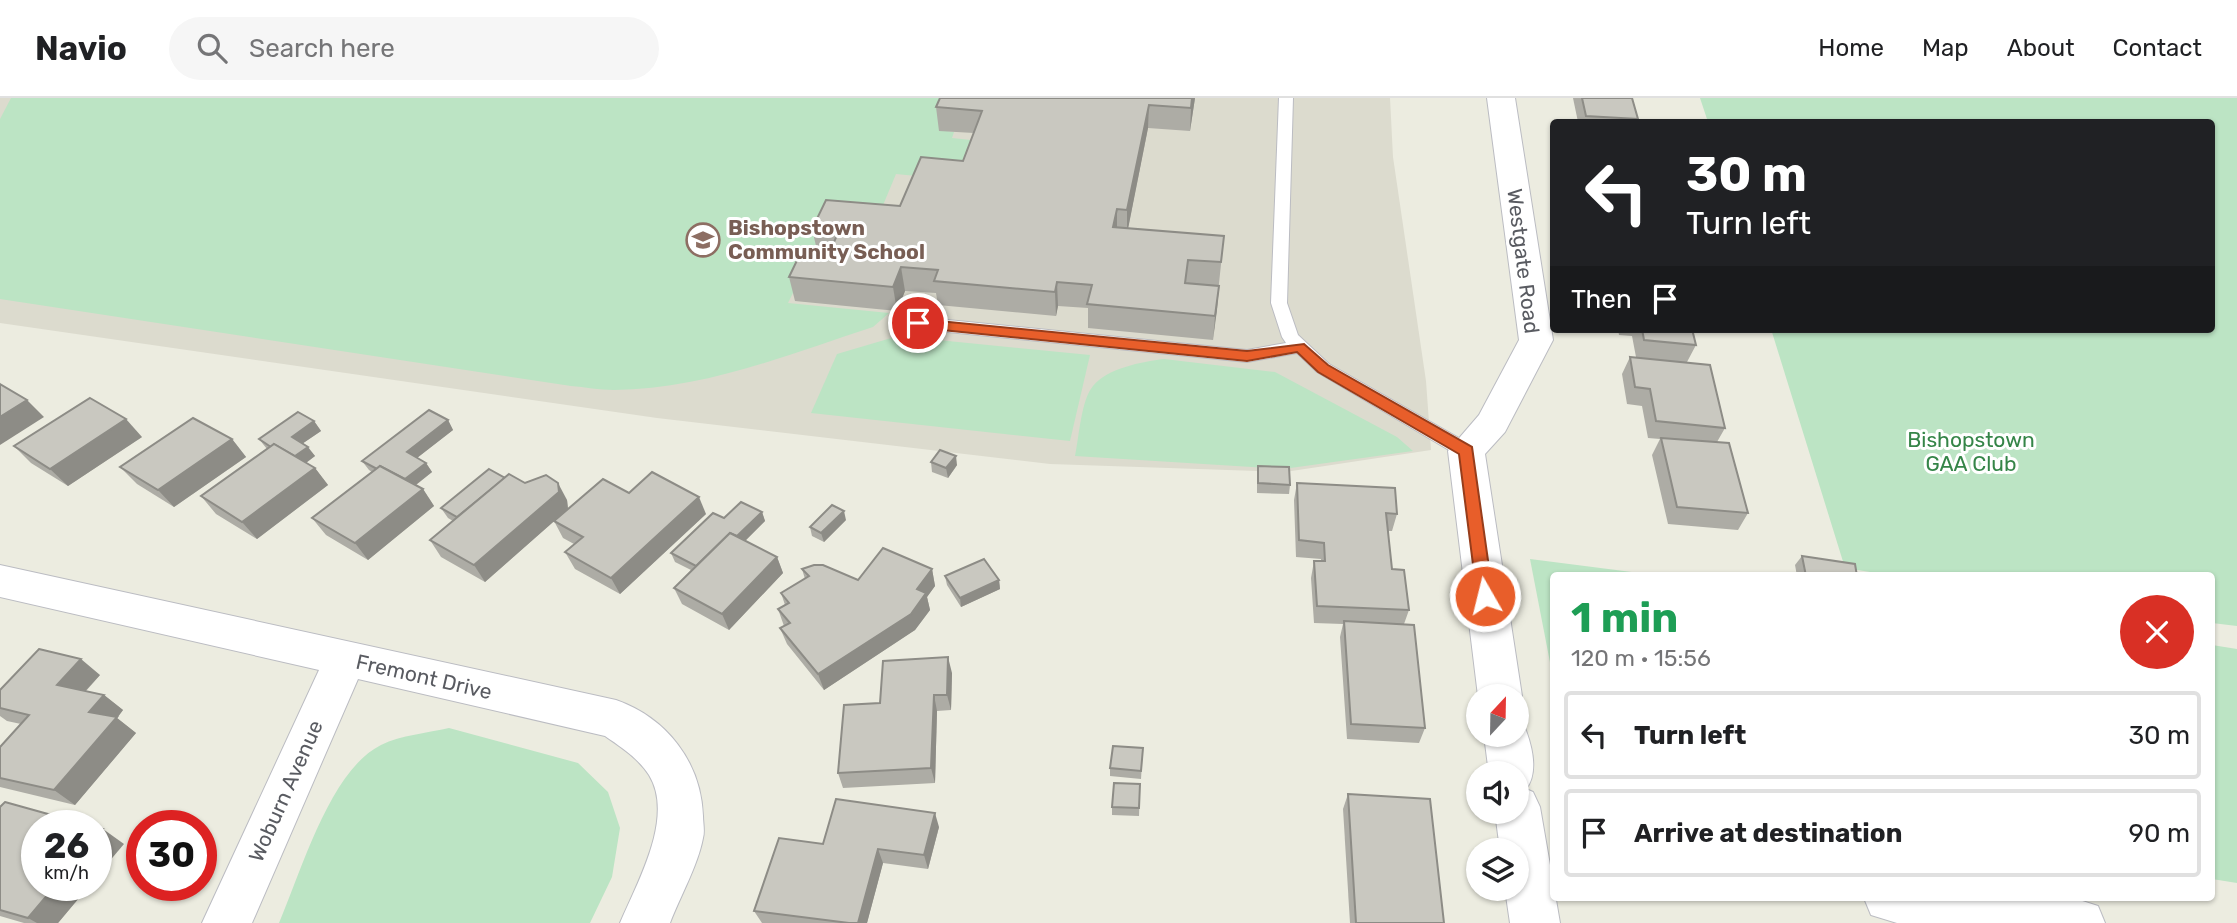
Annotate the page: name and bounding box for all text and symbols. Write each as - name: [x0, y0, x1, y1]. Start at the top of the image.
- search box: [169, 17, 659, 80]
- text: Navio: [35, 29, 127, 68]
- icon: search: [193, 29, 231, 67]
- text: Search here: [249, 33, 395, 64]
- text: Home: [1818, 34, 1884, 62]
- text: Map: [1922, 34, 1969, 62]
- text: About: [2007, 34, 2075, 62]
- text: Contact: [2113, 34, 2202, 62]
- text: 30 m: [1686, 145, 1807, 203]
- icon: left: [1571, 147, 1662, 238]
- street label: Westgate Road: [1502, 187, 1545, 335]
- text: Turn left: [1686, 204, 1811, 242]
- place label: Bishopstown Community School: [728, 215, 925, 264]
- school or university icon: Bishopstown Community School: [684, 221, 722, 259]
- icon: arrive: [1646, 280, 1684, 318]
- text: Then: [1571, 284, 1632, 315]
- pin: [888, 293, 948, 353]
- icon: arrive: [899, 304, 937, 342]
- park label: Bishopstown GAA Club: [1907, 427, 2035, 476]
- position arrow: [1448, 559, 1522, 633]
- text: 1 min: [1571, 593, 1678, 643]
- button: close: [2120, 595, 2194, 669]
- text: 120 m · 15:56: [1571, 644, 1711, 672]
- street label: Fremont Drive: [354, 649, 494, 704]
- north arrow: [1466, 684, 1530, 747]
- map controls: [1466, 684, 1529, 901]
- street label: Woburn Avenue: [243, 716, 328, 866]
- icon: left: [1575, 716, 1613, 754]
- text: Turn left: [1634, 720, 1746, 751]
- text: 30 m: [2128, 720, 2190, 751]
- button: sound: [1466, 761, 1529, 824]
- speed limit sign: 30: [126, 810, 217, 901]
- icon: arrive: [1575, 814, 1613, 852]
- text: Arrive at destination: [1634, 818, 1902, 849]
- text: 90 m: [2129, 818, 2190, 849]
- text: 26: [44, 825, 89, 867]
- button: layers: [1466, 838, 1529, 901]
- text: km/h: [44, 862, 89, 884]

